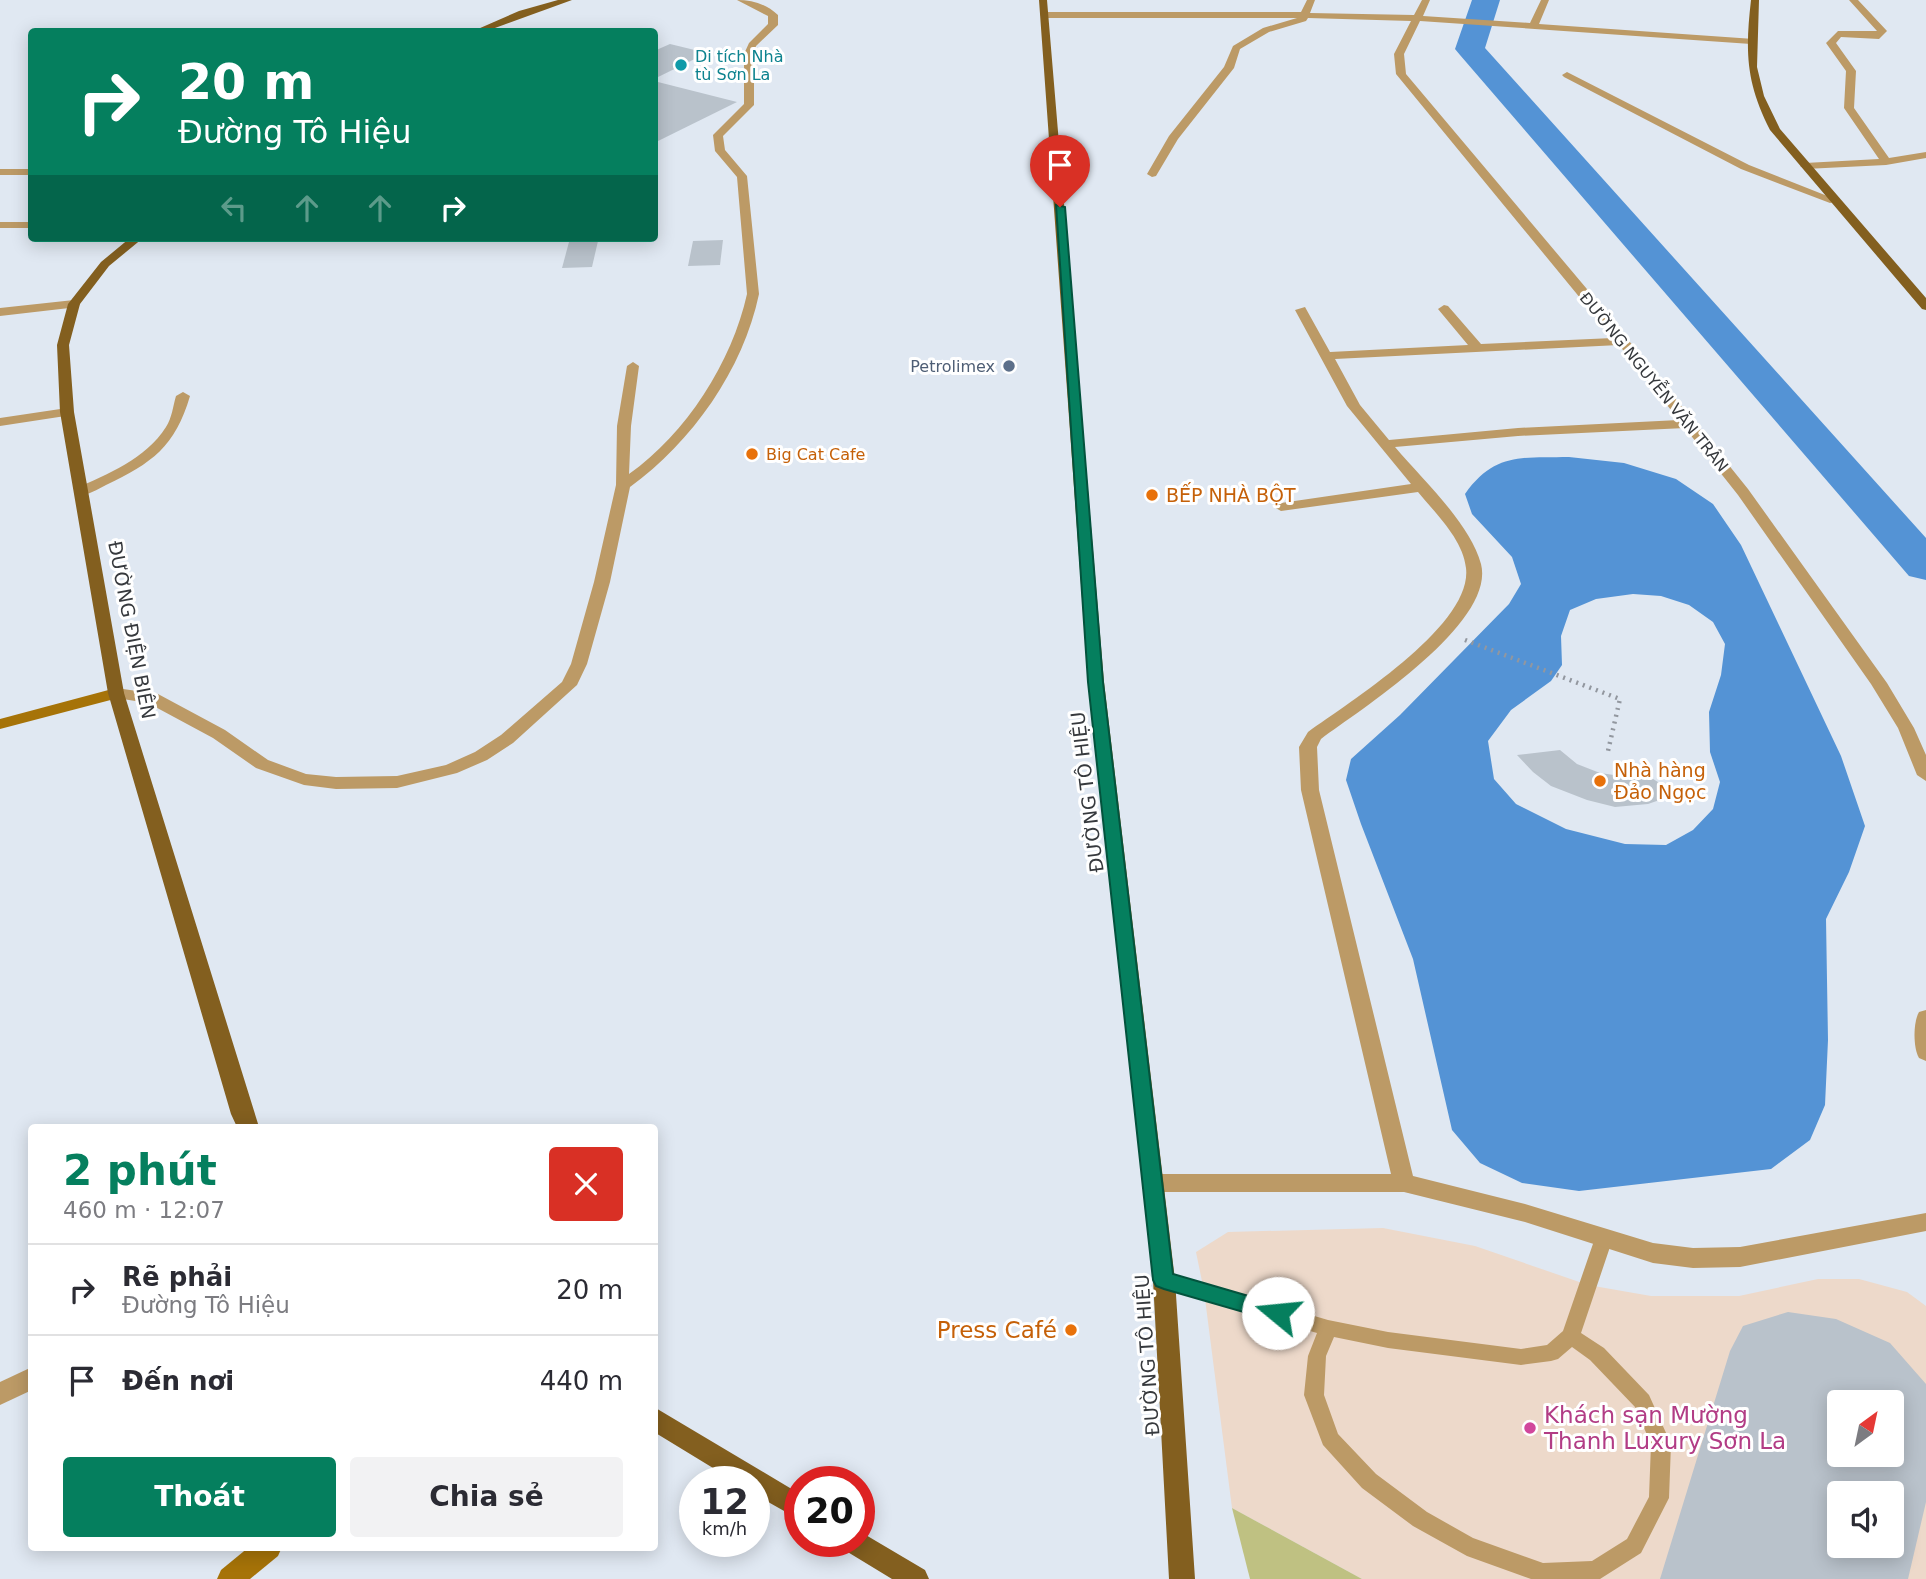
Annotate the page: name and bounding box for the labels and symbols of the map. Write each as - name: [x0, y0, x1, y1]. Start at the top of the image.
- place label: Di tích Nhà tù Sơn La: [695, 47, 784, 84]
- marker: Di tích Nhà tù Sơn La: [673, 57, 689, 73]
- pin: [1030, 135, 1090, 207]
- street label: ĐƯỜNG NGUYỄN VĂN TRÂN: [1576, 287, 1734, 476]
- place label: Petrolimex: [910, 357, 995, 376]
- marker: Petrolimex: [1001, 358, 1017, 374]
- place label: Big Cat Cafe: [766, 445, 865, 464]
- marker: Big Cat Cafe: [744, 446, 760, 462]
- place label: BẾP NHÀ BỘT: [1166, 482, 1296, 506]
- marker: BẾP NHÀ BỘT: [1144, 487, 1160, 503]
- street label: ĐƯỜNG ĐIỆN BIÊN: [104, 539, 161, 721]
- street label: ĐƯỜNG TÔ HIỆU: [1065, 710, 1108, 874]
- place label: Nhà hàng Đảo Ngọc: [1614, 759, 1706, 803]
- marker: Nhà hàng Đảo Ngọc: [1592, 773, 1608, 789]
- street label: ĐƯỜNG TÔ HIỆU: [1129, 1274, 1164, 1437]
- position arrow: [1241, 1276, 1315, 1350]
- place label: Press Café: [937, 1317, 1057, 1343]
- marker: Press Café: [1063, 1322, 1079, 1338]
- north arrow: [1827, 1390, 1904, 1466]
- place label: Khách sạn Mường Thanh Luxury Sơn La: [1543, 1402, 1786, 1454]
- marker: Khách sạn Mường Thanh Luxury Sơn La: [1522, 1420, 1538, 1436]
- speed limit sign: 20: [784, 1466, 875, 1557]

